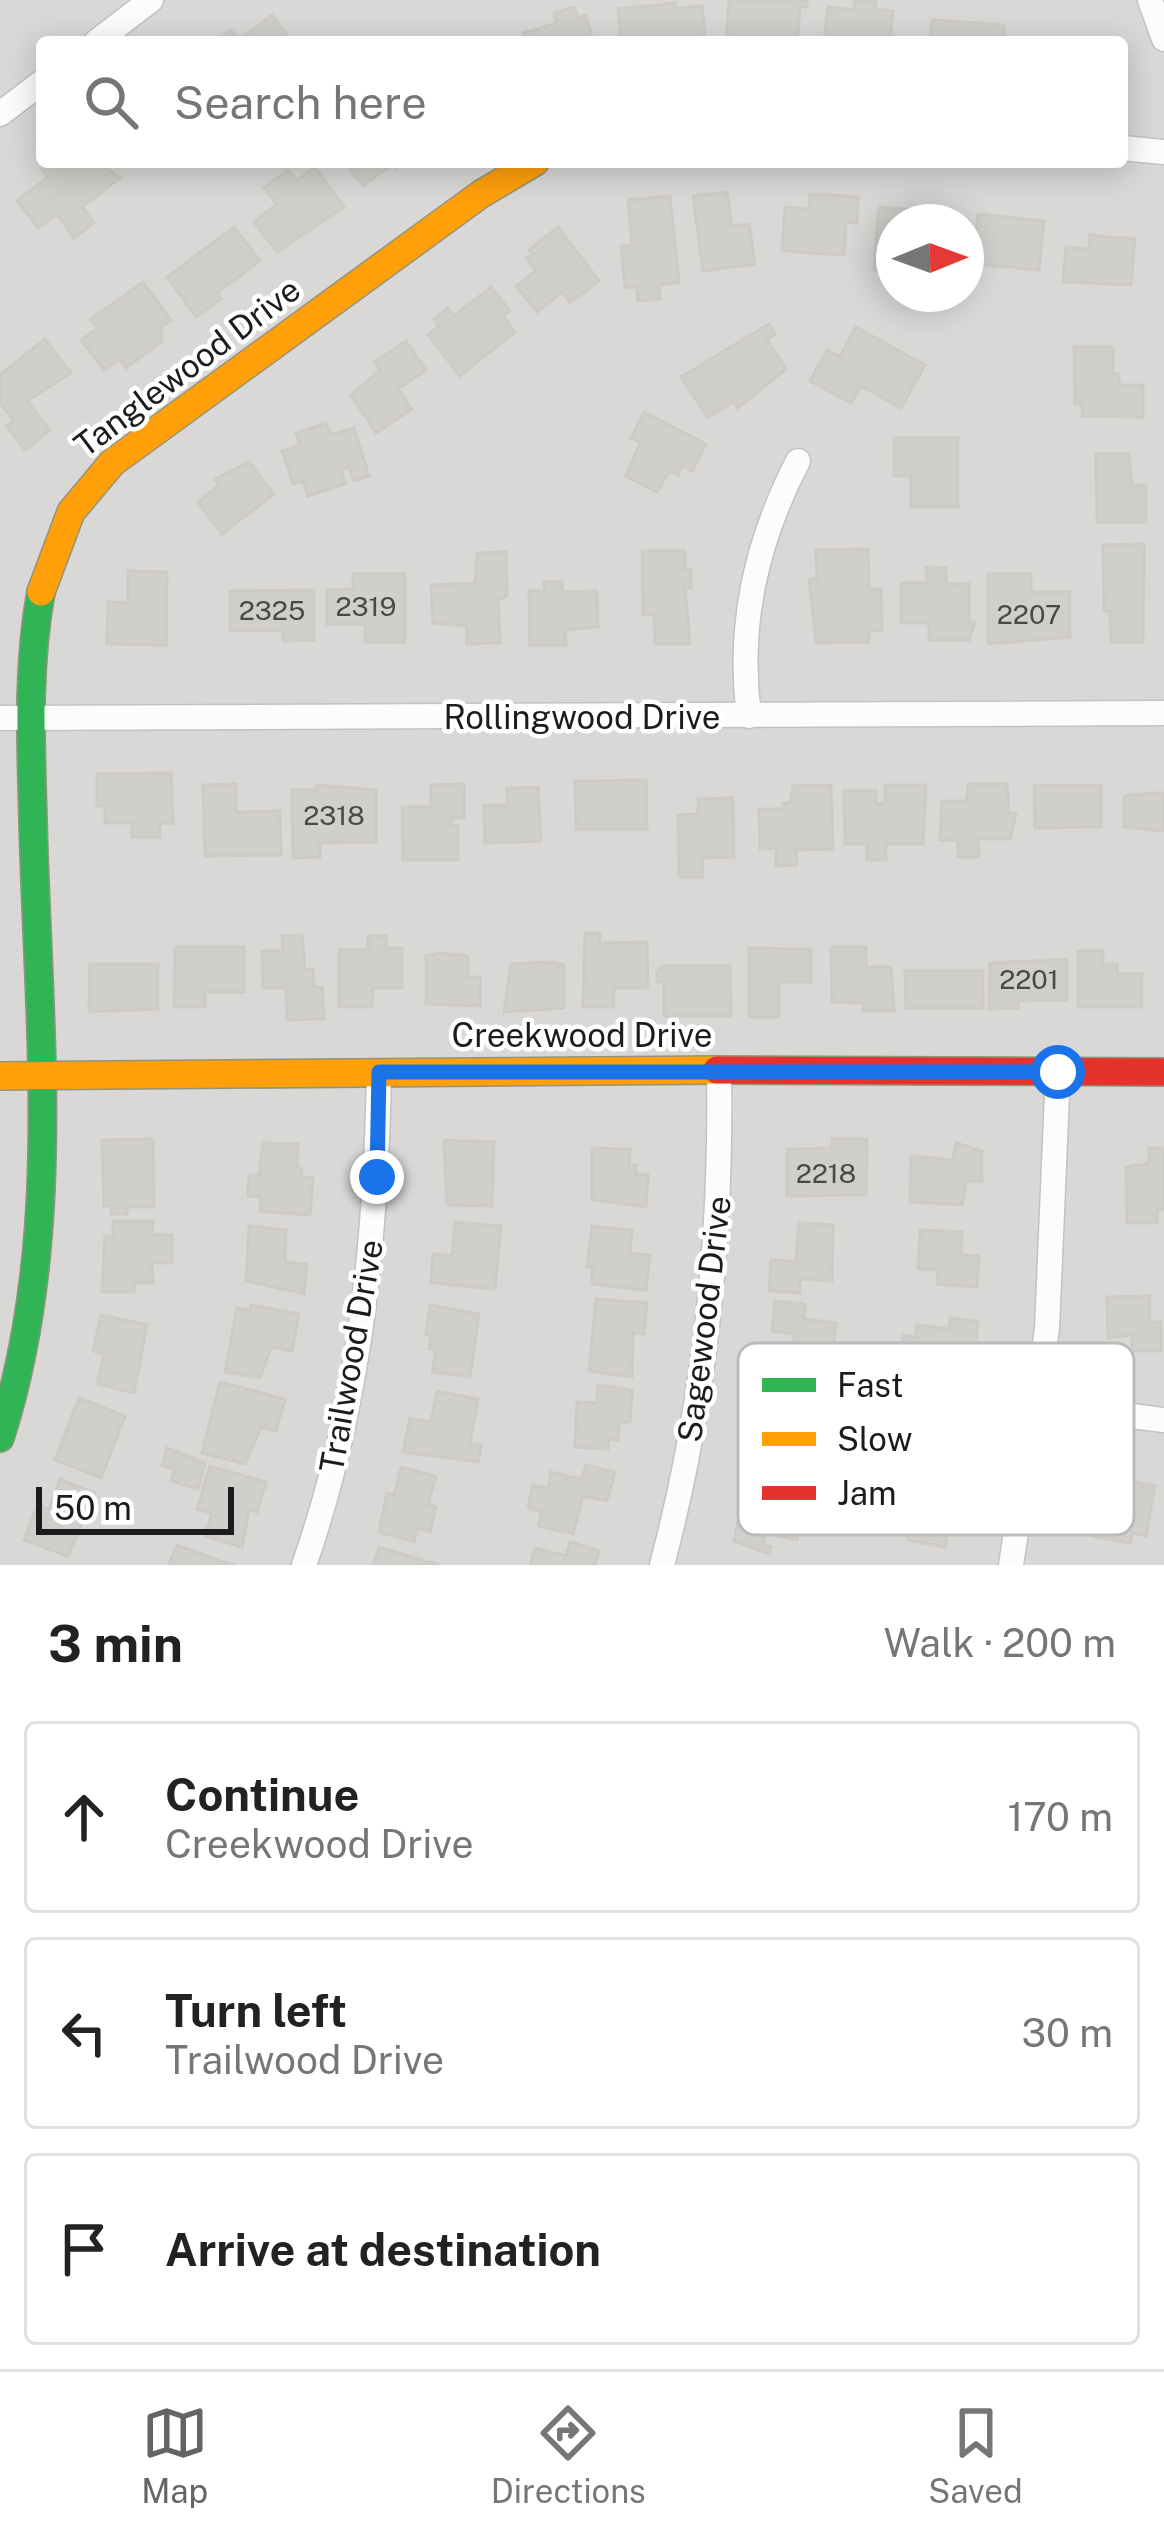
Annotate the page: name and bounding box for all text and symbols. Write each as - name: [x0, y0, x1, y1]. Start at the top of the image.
- search box: [36, 36, 1128, 168]
- icon: search: [78, 69, 144, 135]
- text: Search here: [174, 76, 427, 129]
- north arrow: [876, 204, 984, 312]
- street label: Tanglewood Drive: [67, 270, 307, 464]
- house number: 2319: [336, 590, 396, 622]
- house number: 2325: [239, 594, 305, 626]
- house number: 2207: [997, 598, 1061, 630]
- street label: Rollingwood Drive: [443, 698, 721, 736]
- house number: 2318: [303, 799, 365, 831]
- house number: 2201: [999, 963, 1059, 995]
- street label: Creekwood Drive: [451, 1016, 713, 1054]
- route start: [1031, 1045, 1085, 1099]
- route end: [350, 1150, 404, 1204]
- house number: 2218: [796, 1157, 856, 1189]
- street label: Sagewood Drive: [670, 1194, 738, 1444]
- street label: Trailwood Drive: [312, 1236, 390, 1476]
- legend: [738, 1343, 1134, 1535]
- text: Fast: [837, 1366, 904, 1404]
- text: Slow: [837, 1420, 912, 1458]
- text: Jam: [837, 1474, 897, 1512]
- scale bar: [36, 1481, 234, 1534]
- text: 50 m: [54, 1489, 132, 1527]
- text: 3 min: [48, 1614, 183, 1673]
- text: Walk · 200 m: [884, 1620, 1116, 1666]
- text: Continue: [165, 1768, 359, 1821]
- icon: ahead: [51, 1784, 117, 1850]
- text: 170 m: [1007, 1794, 1113, 1840]
- text: Creekwood Drive: [165, 1821, 474, 1867]
- text: Turn left: [165, 1984, 347, 2037]
- icon: left: [51, 2000, 117, 2066]
- text: 30 m: [1022, 2010, 1113, 2056]
- text: Trailwood Drive: [165, 2037, 444, 2083]
- icon: arrive: [51, 2216, 117, 2282]
- text: Arrive at destination: [165, 2223, 601, 2276]
- tab: Map: [141, 2400, 208, 2510]
- tab: Directions: [491, 2400, 646, 2510]
- tab: Saved: [928, 2400, 1023, 2510]

